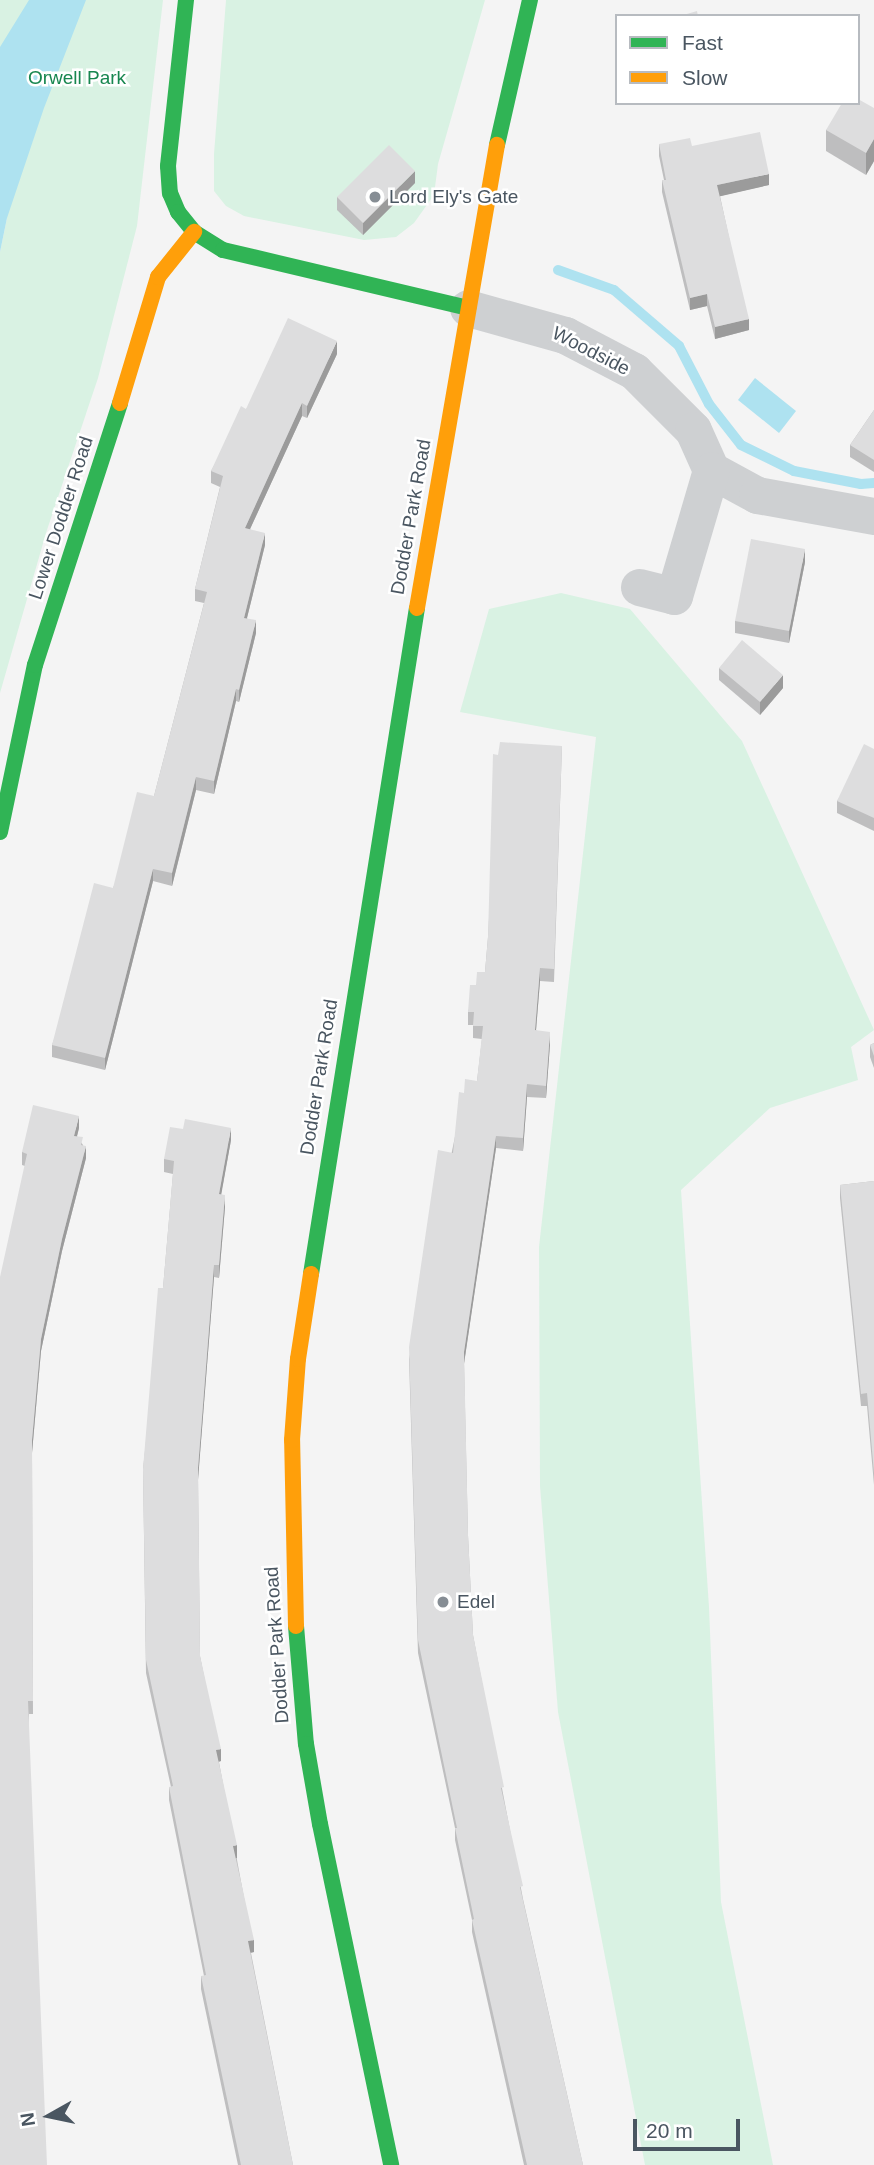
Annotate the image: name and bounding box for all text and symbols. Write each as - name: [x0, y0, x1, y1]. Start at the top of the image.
- legend: [615, 14, 860, 105]
- text: Fast: [682, 31, 723, 54]
- text: Slow: [682, 66, 728, 89]
- park label: Orwell Park: [28, 67, 126, 89]
- place label: Lord Ely's Gate: [389, 186, 518, 208]
- marker: Lord Ely's Gate: [367, 189, 383, 205]
- street label: Woodside: [548, 322, 634, 380]
- street label: Lower Dodder Road: [24, 434, 98, 602]
- street label: Dodder Park Road: [386, 438, 436, 596]
- street label: Dodder Park Road: [295, 998, 343, 1156]
- street label: Dodder Park Road: [260, 1566, 294, 1724]
- place label: Edel: [457, 1591, 495, 1613]
- marker: Edel: [435, 1594, 451, 1610]
- north arrow: [14, 2081, 84, 2151]
- scale bar: [636, 2106, 743, 2150]
- text: N: [16, 2111, 39, 2128]
- text: 20 m: [646, 2119, 693, 2142]

